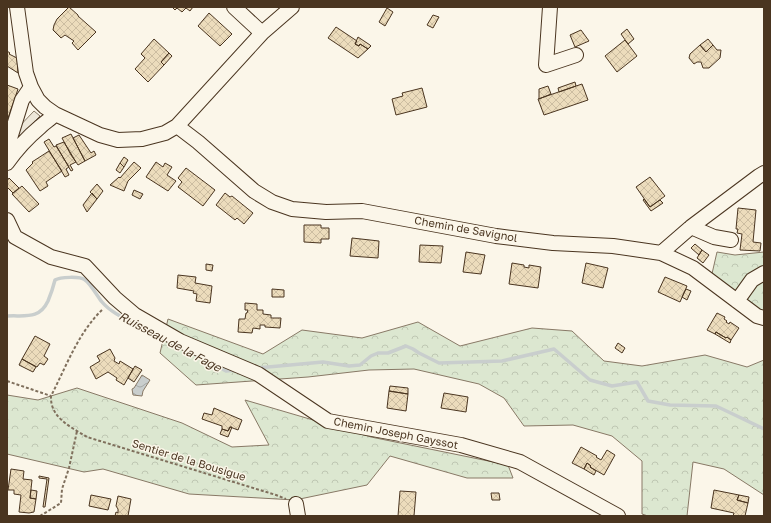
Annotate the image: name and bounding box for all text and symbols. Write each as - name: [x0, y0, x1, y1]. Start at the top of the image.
- street label: Chemin de Savignol: [413, 213, 519, 244]
- water label: Ruisseau de la Fage: [116, 308, 225, 375]
- street label: Chemin Joseph Gayssot: [333, 414, 459, 451]
- street label: Sentier de la Bousigue: [131, 436, 248, 483]

